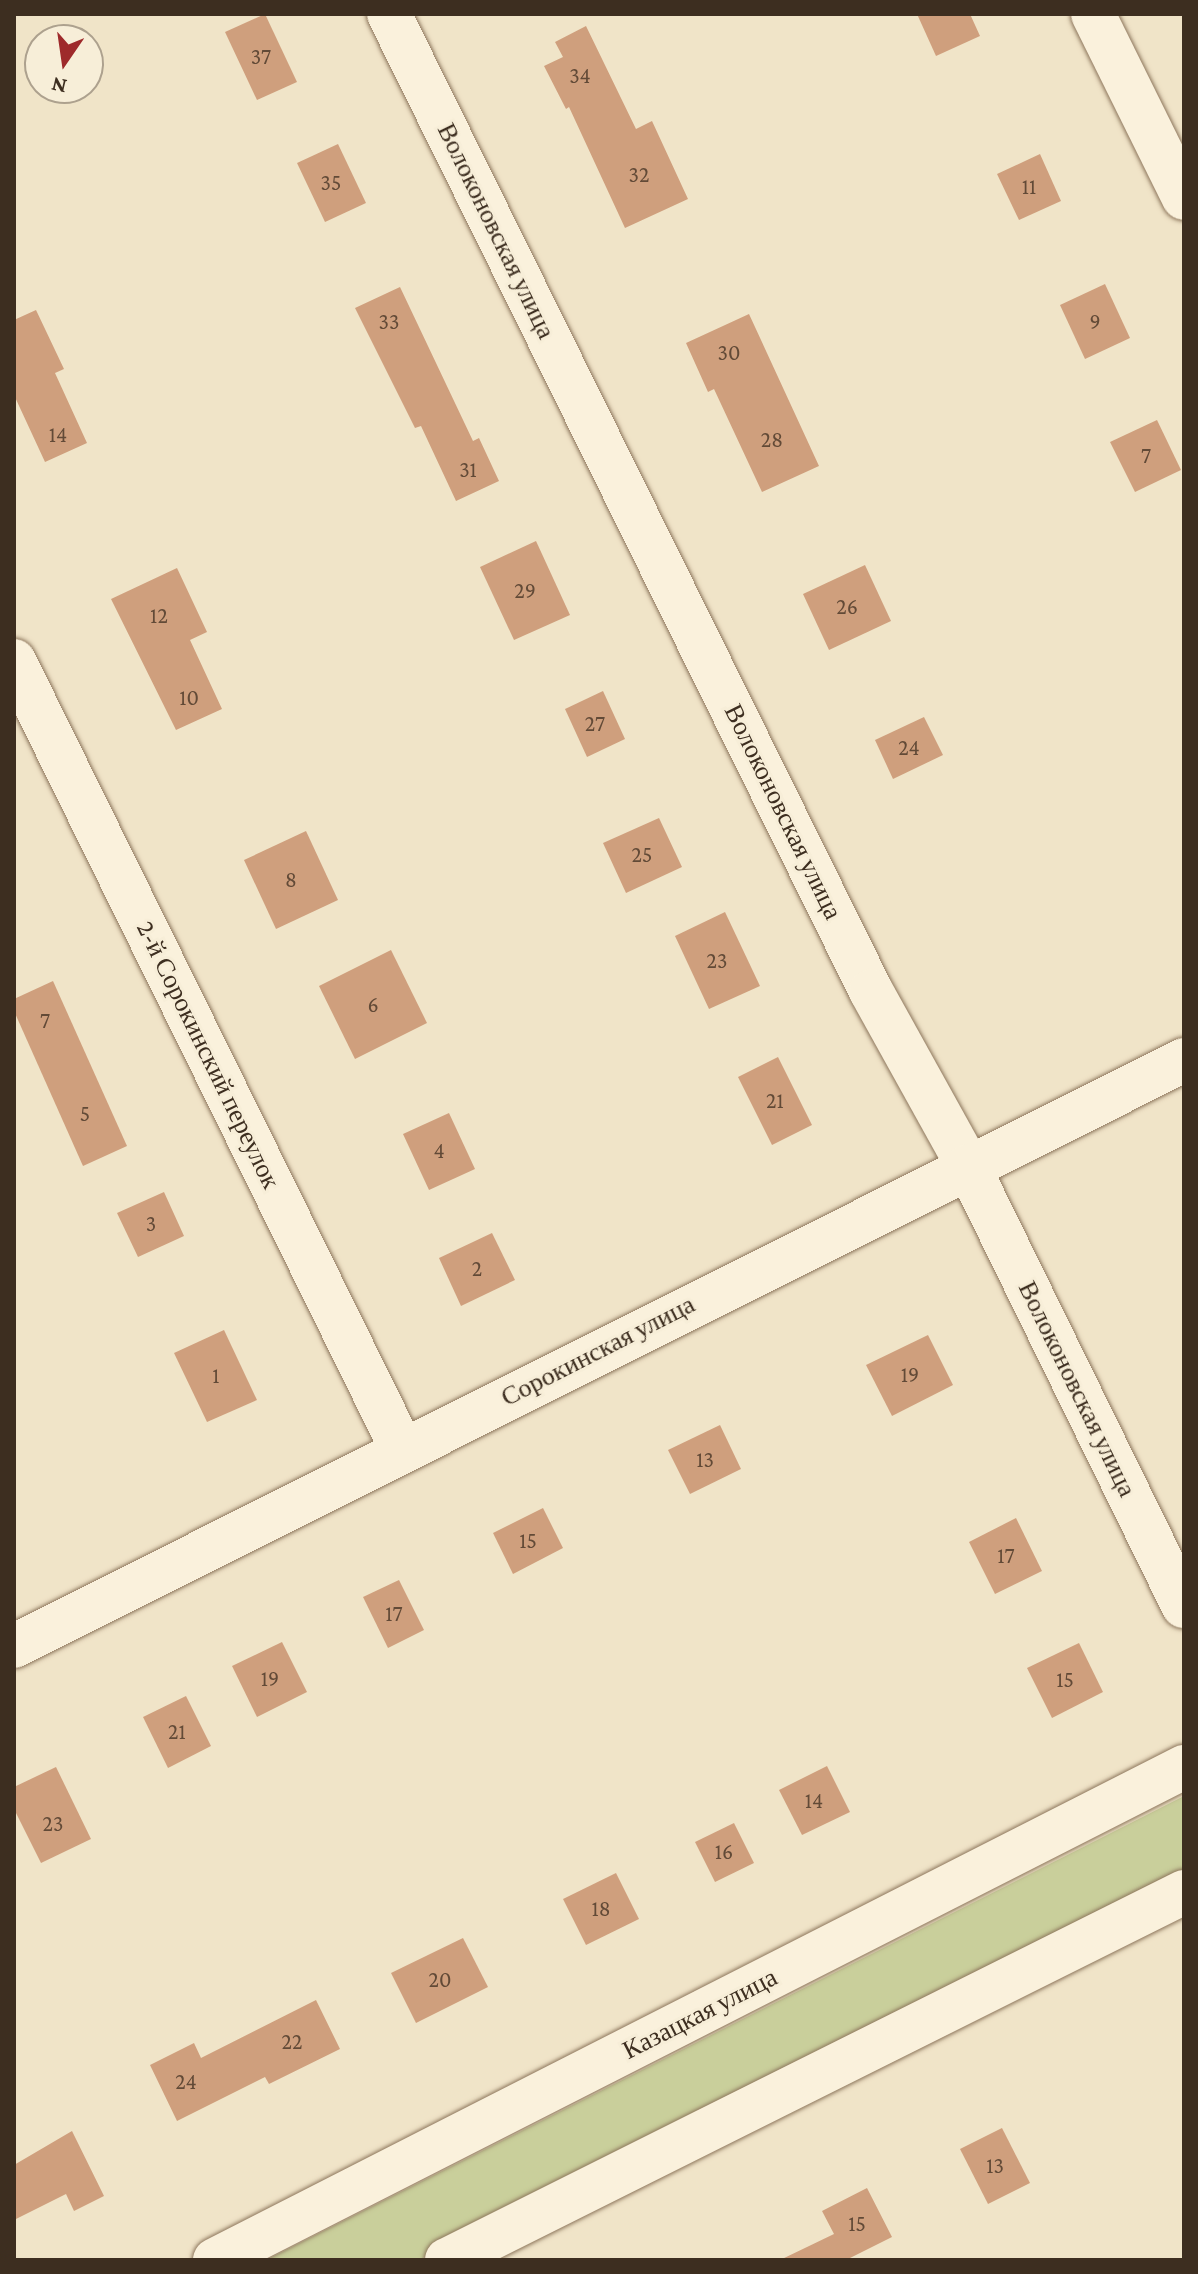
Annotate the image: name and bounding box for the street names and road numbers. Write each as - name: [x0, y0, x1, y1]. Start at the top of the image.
- street label: Волоконовская улица: [430, 118, 562, 344]
- street label: Волоконовская улица: [717, 699, 849, 925]
- street label: 2-й Сорокинский переулок: [130, 916, 286, 1194]
- street label: Волоконовская улица: [1011, 1276, 1143, 1502]
- street label: Сорокинская улица: [496, 1289, 700, 1413]
- street label: Казацкая улица: [618, 1962, 782, 2066]

